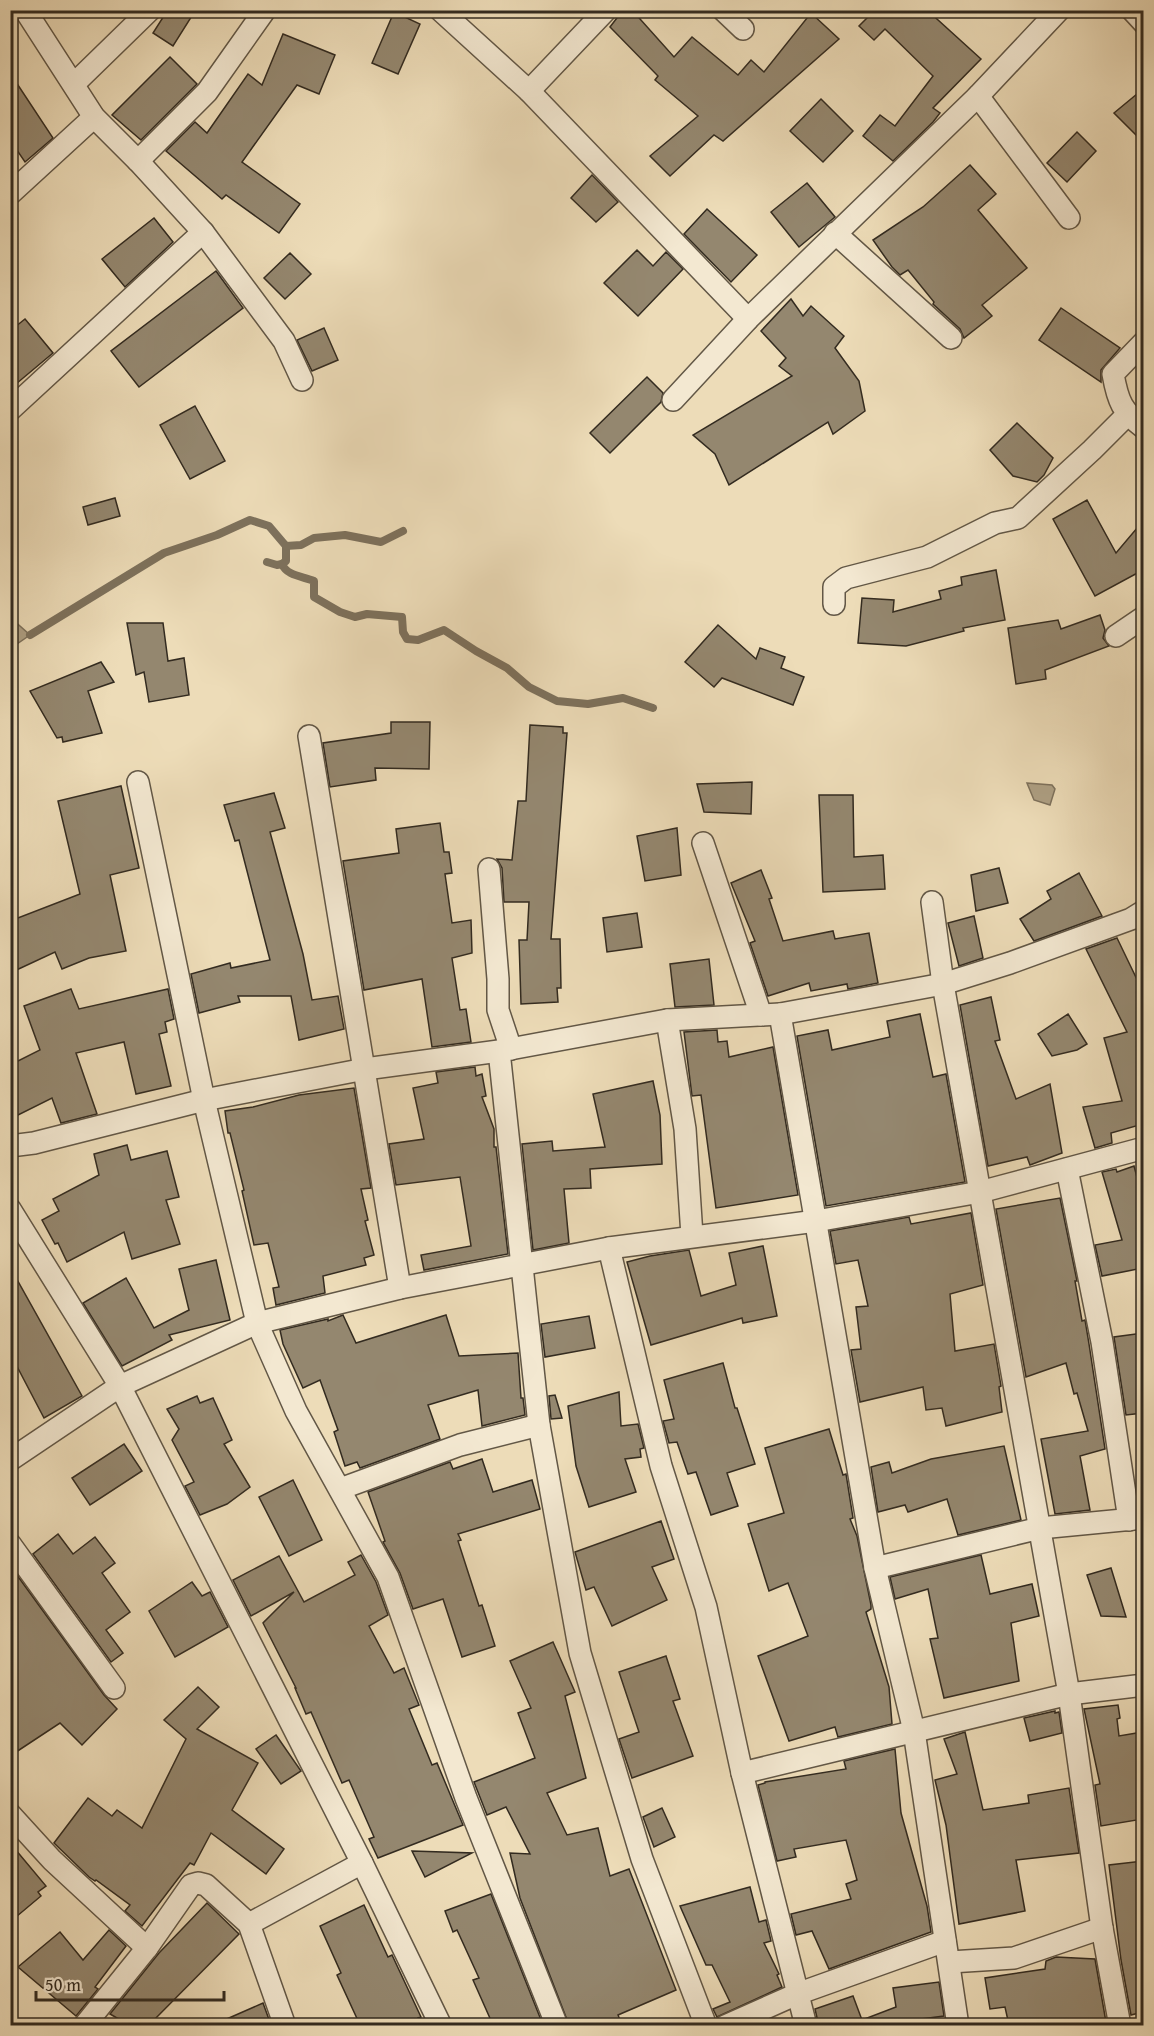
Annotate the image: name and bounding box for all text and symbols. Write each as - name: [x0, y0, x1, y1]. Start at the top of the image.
- scale bar: [36, 1964, 224, 2002]
- text: 50 m: [45, 1971, 81, 1998]

